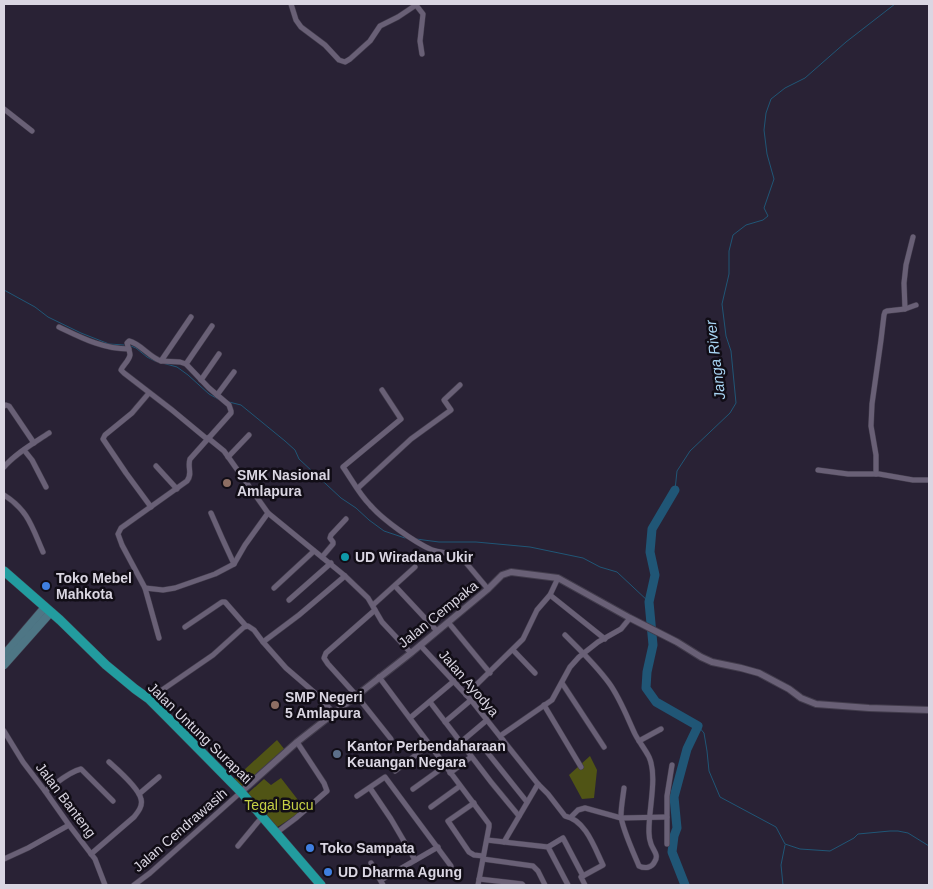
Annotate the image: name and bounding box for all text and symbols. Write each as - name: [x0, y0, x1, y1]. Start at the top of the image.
- water label: Janga River: [702, 318, 728, 402]
- place label: SMK Nasional Amlapura: [237, 467, 330, 499]
- marker: SMK Nasional Amlapura: [221, 477, 233, 489]
- place label: UD Wiradana Ukir: [355, 549, 474, 565]
- marker: UD Wiradana Ukir: [339, 551, 351, 563]
- place label: Toko Mebel Mahkota: [56, 570, 132, 602]
- street label: Jalan Cempaka: [395, 577, 481, 651]
- marker: Toko Mebel Mahkota: [40, 580, 52, 592]
- street label: Jalan Ayodya: [436, 646, 502, 720]
- street label: Jalan Untung Surapati: [145, 679, 255, 787]
- place label: SMP Negeri 5 Amlapura: [285, 689, 363, 721]
- marker: SMP Negeri 5 Amlapura: [269, 699, 281, 711]
- place label: Kantor Perbendaharaan Keuangan Negara: [347, 738, 506, 770]
- marker: Kantor Perbendaharaan Keuangan Negara: [331, 748, 343, 760]
- street label: Jalan Banteng: [33, 759, 99, 841]
- street label: Jalan Cendrawasih: [130, 785, 230, 875]
- park label: Tegal Bucu: [244, 797, 314, 813]
- place label: Toko Sampata: [320, 840, 415, 856]
- marker: Toko Sampata: [304, 842, 316, 854]
- place label: UD Dharma Agung: [338, 864, 462, 880]
- marker: UD Dharma Agung: [322, 866, 334, 878]

